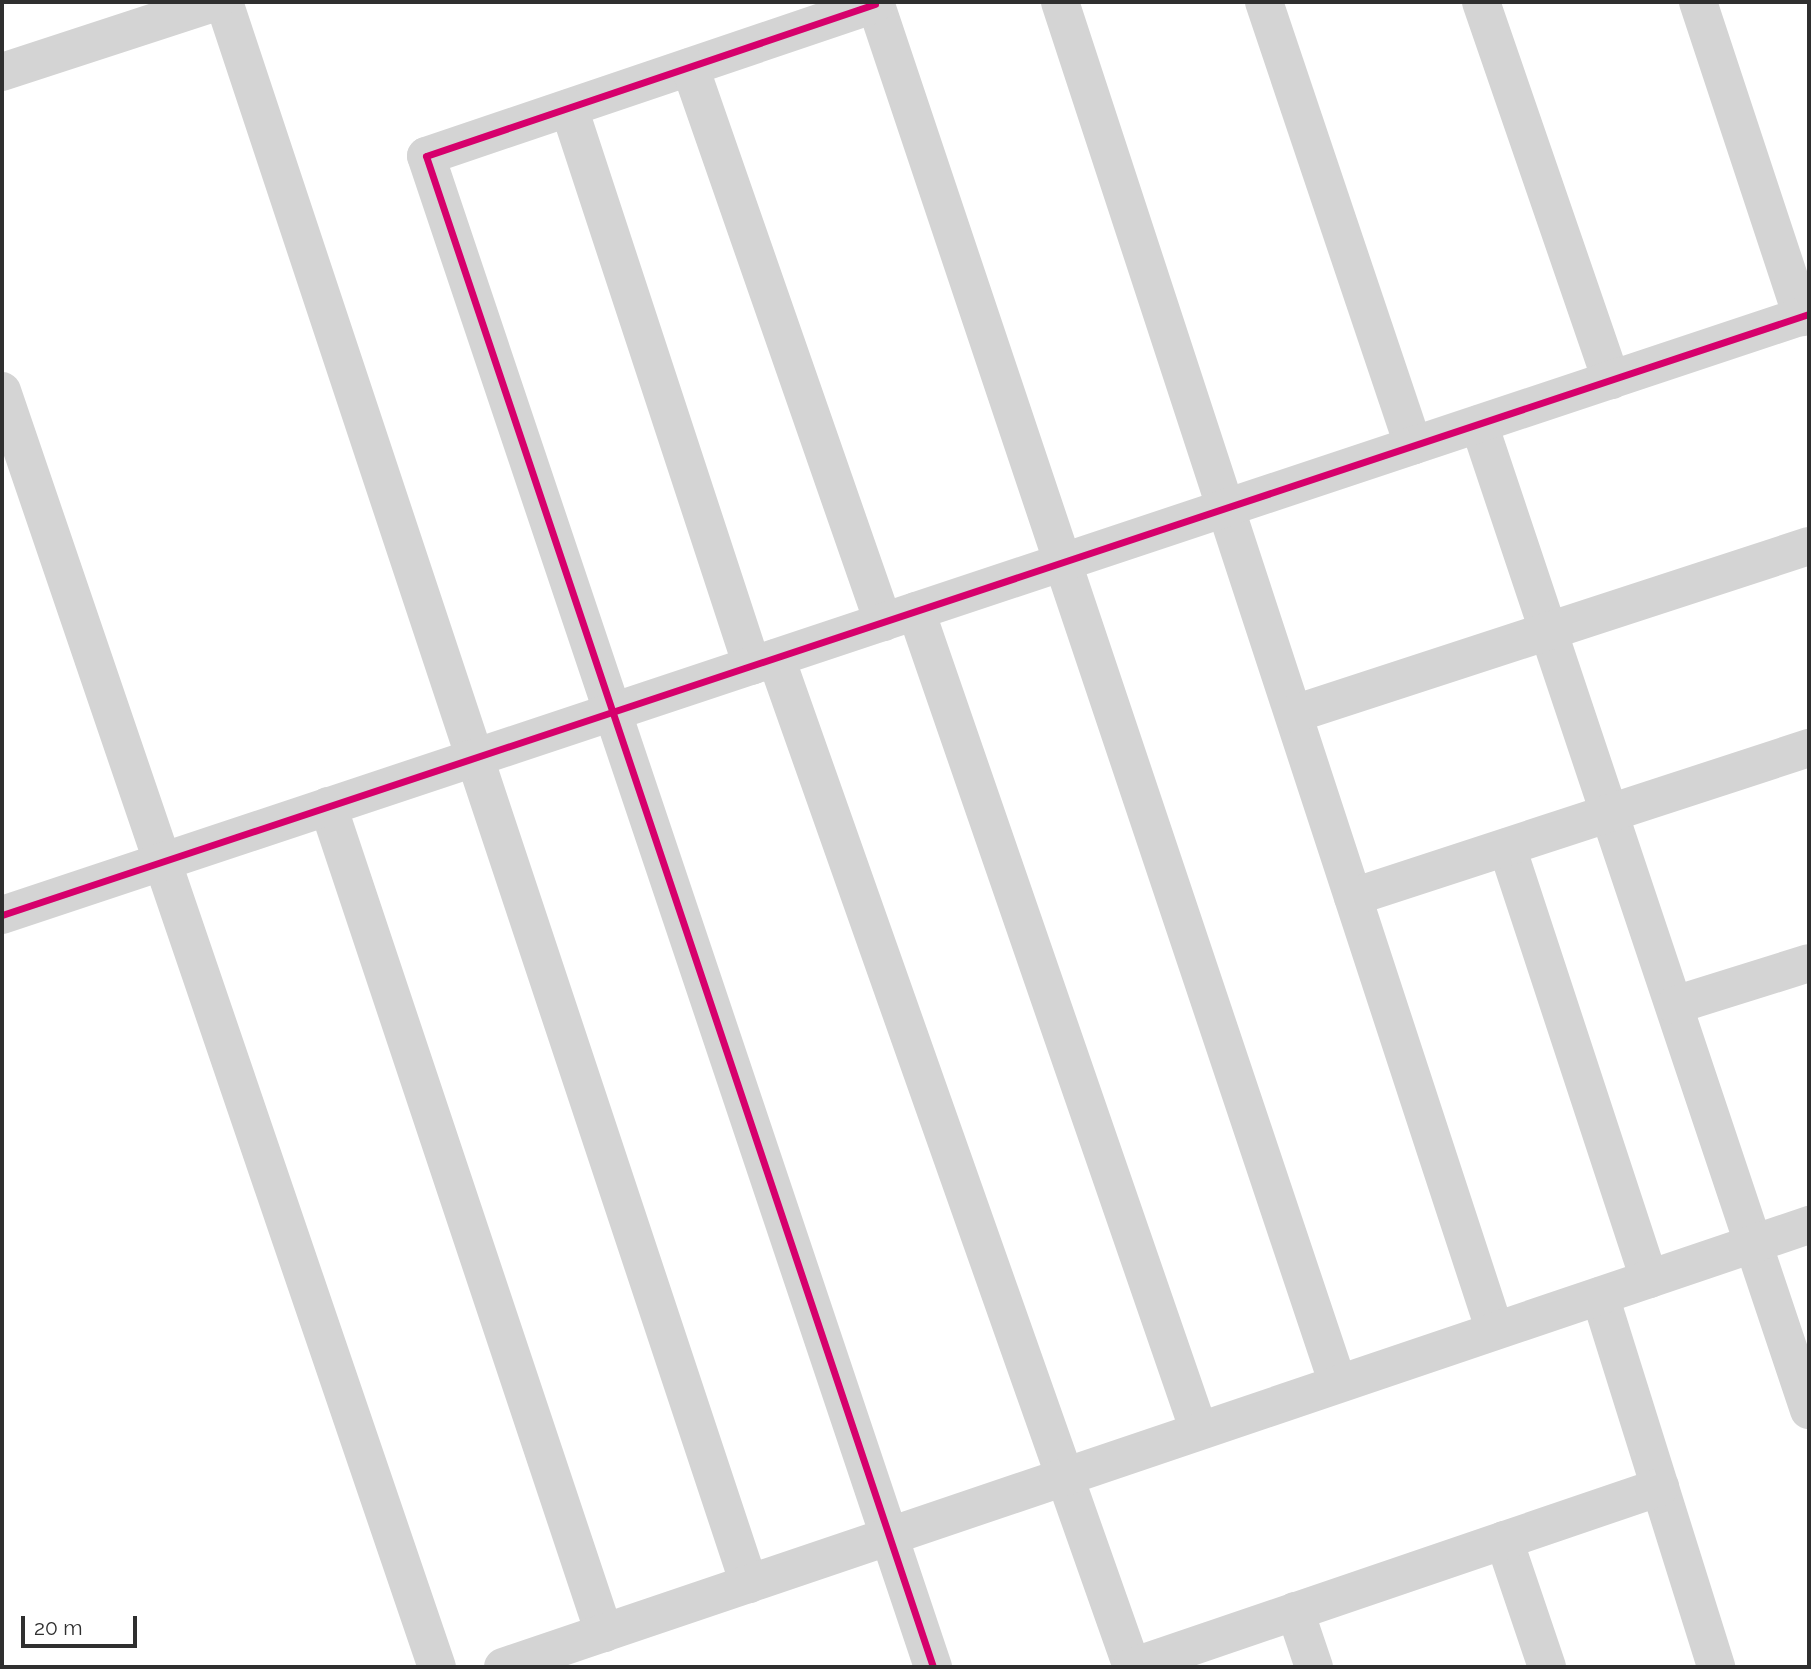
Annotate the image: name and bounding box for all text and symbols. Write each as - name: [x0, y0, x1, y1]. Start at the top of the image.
- scale bar: [24, 1602, 140, 1646]
- text: 20 m: [34, 1615, 82, 1640]

